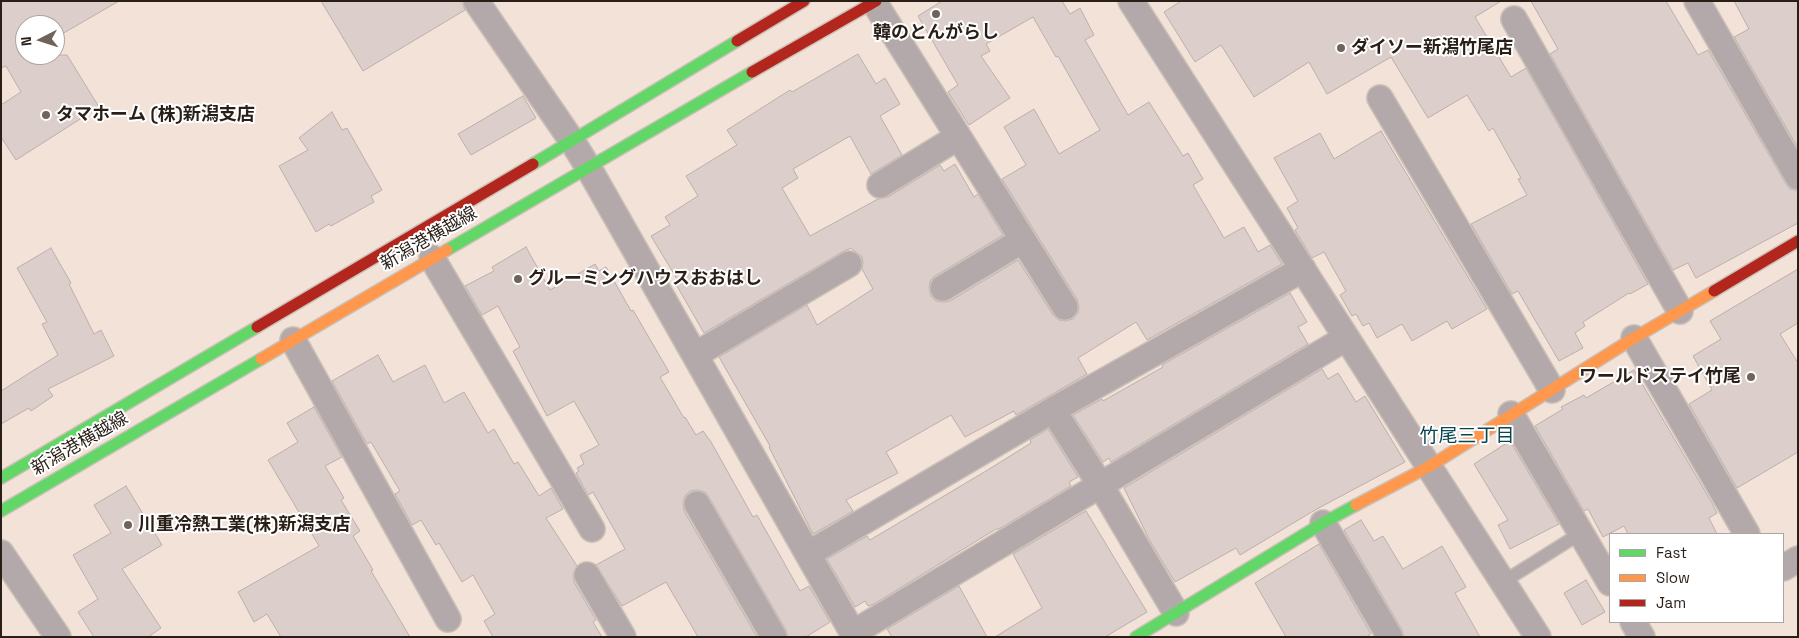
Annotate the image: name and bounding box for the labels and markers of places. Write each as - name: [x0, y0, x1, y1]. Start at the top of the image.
- marker: 韓のとんがらし: [930, 8, 942, 20]
- place label: 韓のとんがらし: [873, 22, 999, 44]
- place label: ダイソー新潟竹尾店: [1351, 37, 1513, 59]
- marker: ダイソー新潟竹尾店: [1335, 42, 1347, 54]
- place label: タマホーム (株)新潟支店: [56, 104, 255, 126]
- marker: タマホーム (株)新潟支店: [40, 109, 52, 121]
- place label: グルーミングハウスおおはし: [528, 268, 762, 290]
- marker: グルーミングハウスおおはし: [512, 273, 524, 285]
- place label: ワールドステイ竹尾: [1579, 366, 1741, 388]
- marker: ワールドステイ竹尾: [1745, 371, 1757, 383]
- place label: 川重冷熱工業(株)新潟支店: [138, 514, 350, 536]
- marker: 川重冷熱工業(株)新潟支店: [122, 519, 134, 531]

